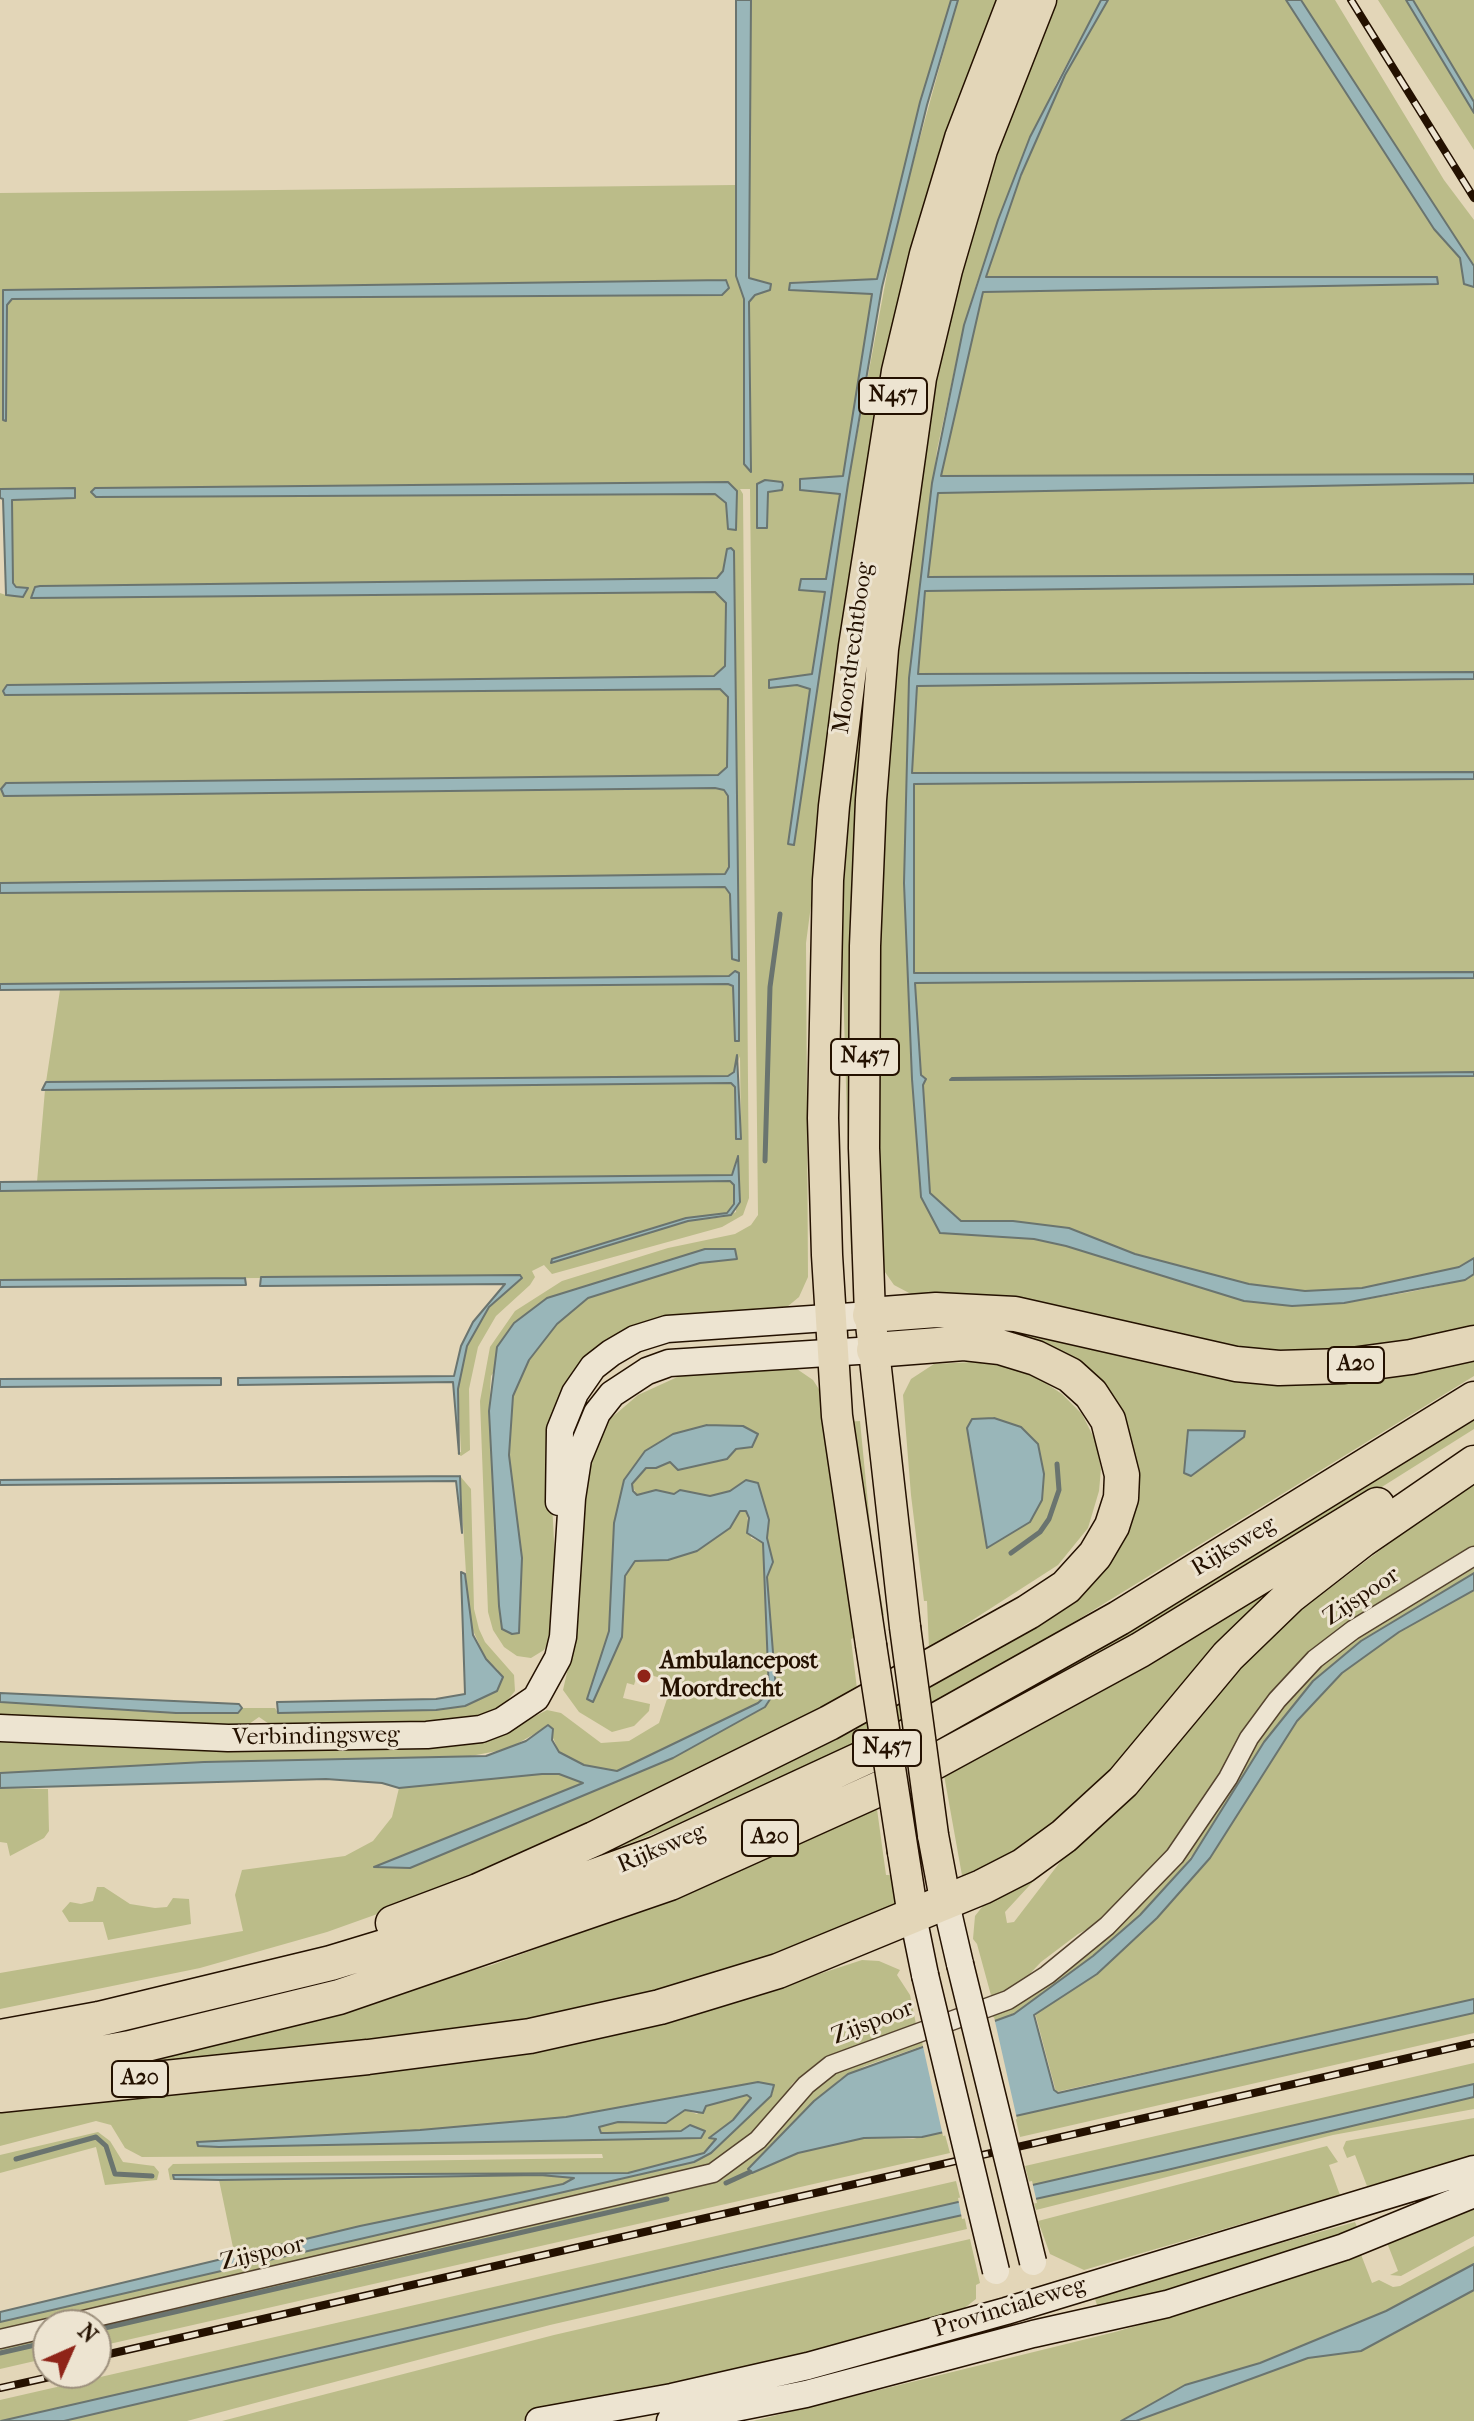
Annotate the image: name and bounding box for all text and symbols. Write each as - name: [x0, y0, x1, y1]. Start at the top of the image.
- road number: N457: [859, 378, 927, 414]
- street label: Moordrechtboog: [828, 560, 880, 736]
- road number: N457: [831, 1039, 899, 1075]
- road number: A20: [1328, 1347, 1384, 1383]
- street label: Rijksweg: [1186, 1511, 1282, 1583]
- street label: Zijspoor: [1318, 1561, 1406, 1633]
- place label: Ambulancepost Moordrecht: [660, 1648, 818, 1704]
- marker: Ambulancepost Moordrecht: [635, 1667, 653, 1685]
- street label: Verbindingsweg: [232, 1721, 400, 1753]
- road number: N457: [853, 1730, 921, 1766]
- street label: Rijksweg: [613, 1817, 711, 1881]
- road number: A20: [742, 1820, 798, 1856]
- street label: Zijspoor: [828, 1994, 918, 2052]
- road number: A20: [112, 2061, 168, 2097]
- street label: Zijspoor: [218, 2230, 308, 2278]
- street label: Provincialeweg: [930, 2271, 1090, 2345]
- north arrow: [32, 2309, 112, 2389]
- text: N: [72, 2318, 103, 2349]

